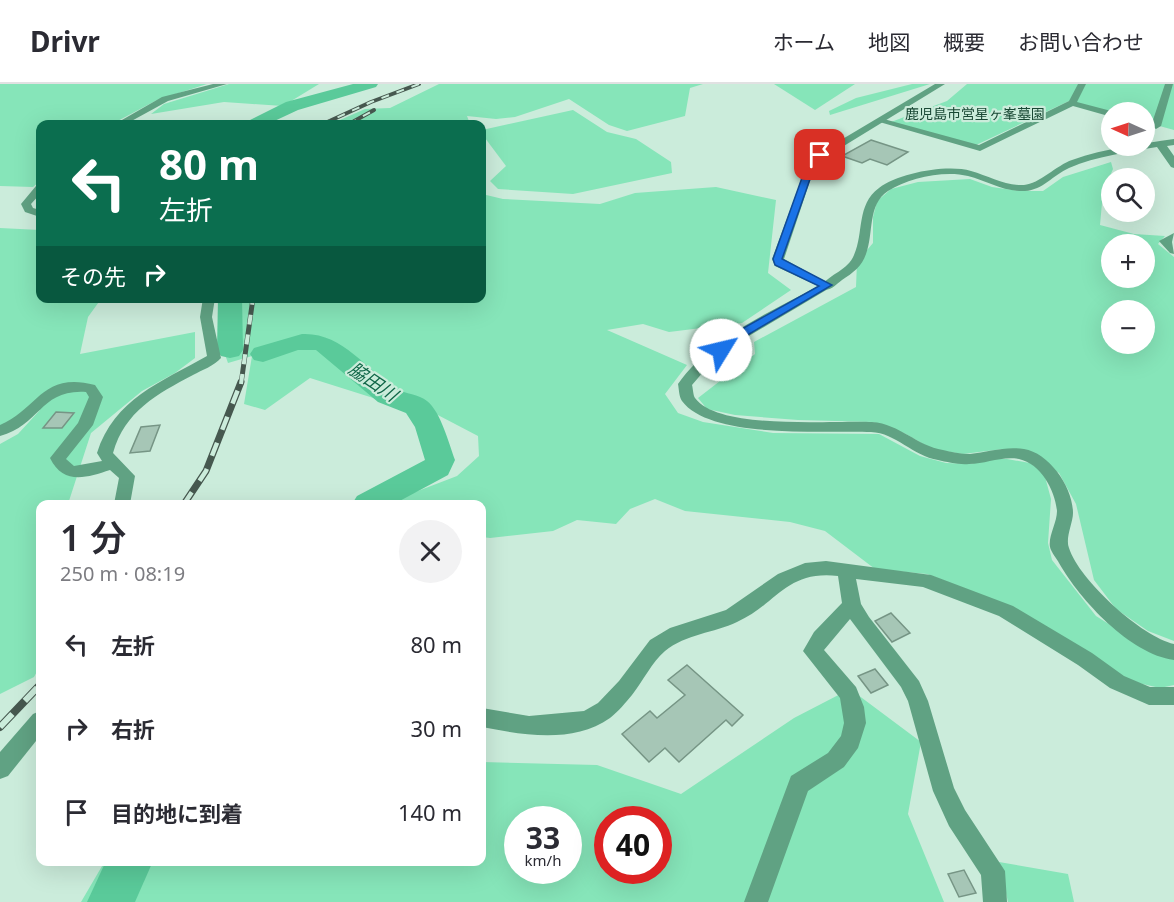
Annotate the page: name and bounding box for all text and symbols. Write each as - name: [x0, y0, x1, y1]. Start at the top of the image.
- text: Drivr: [30, 22, 100, 60]
- text: ホーム: [773, 28, 835, 56]
- text: 地図: [868, 28, 910, 56]
- text: 概要: [943, 28, 985, 56]
- text: お問い合わせ: [1018, 28, 1144, 56]
- north arrow: [1101, 102, 1155, 156]
- map controls: [1101, 102, 1155, 354]
- park label: 鹿児島市営星ヶ峯墓園: [905, 104, 1045, 123]
- pin: [794, 129, 845, 180]
- text: 80 m: [159, 135, 259, 192]
- icon: arrive: [803, 138, 836, 171]
- icon: left: [60, 144, 138, 222]
- button: search: [1101, 168, 1155, 222]
- text: 左折: [159, 191, 213, 228]
- button: +: [1101, 234, 1155, 288]
- icon: right: [138, 258, 171, 291]
- text: その先: [60, 261, 126, 291]
- button: −: [1101, 300, 1155, 354]
- position arrow: [689, 318, 753, 382]
- water label: 脇田川: [344, 356, 404, 407]
- text: 1 分: [60, 513, 126, 562]
- button: close: [399, 520, 462, 583]
- text: 250 m · 08:19: [60, 560, 185, 587]
- icon: left: [60, 628, 93, 661]
- text: 80 m: [411, 629, 462, 659]
- text: 左折: [111, 630, 155, 660]
- icon: right: [60, 712, 93, 745]
- text: 30 m: [411, 713, 462, 743]
- text: 右折: [111, 714, 155, 744]
- icon: arrive: [60, 796, 93, 829]
- text: 140 m: [398, 797, 462, 827]
- text: 目的地に到着: [111, 798, 243, 828]
- speed limit sign: 40: [594, 806, 672, 884]
- text: 33: [526, 817, 560, 858]
- text: km/h: [525, 850, 561, 870]

